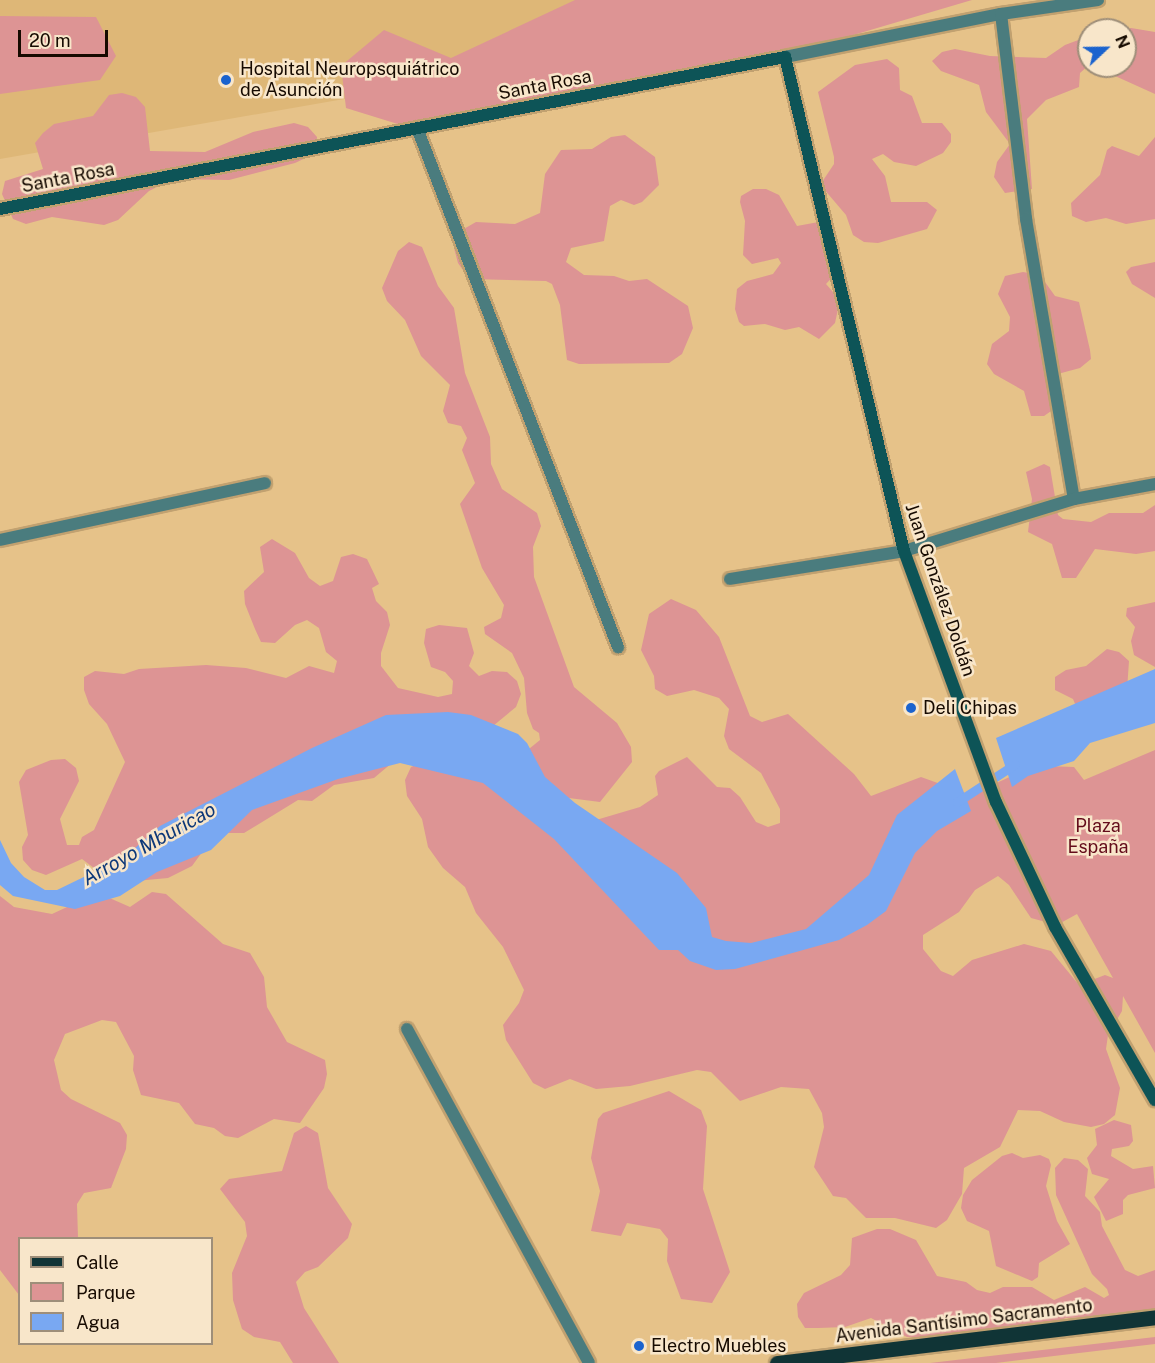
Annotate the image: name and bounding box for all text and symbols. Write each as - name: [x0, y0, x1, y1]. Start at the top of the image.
- scale bar: [21, 18, 111, 56]
- north arrow: [1077, 18, 1137, 78]
- text: 20 m: [29, 30, 71, 51]
- text: N: [1111, 32, 1133, 51]
- place label: Hospital Neuropsquiátrico de Asunción: [240, 59, 460, 101]
- street label: Santa Rosa: [497, 65, 593, 105]
- marker: Hospital Neuropsquiátrico de Asunción: [217, 71, 235, 89]
- street label: Santa Rosa: [20, 158, 116, 198]
- street label: Juan González Doldán: [900, 501, 980, 679]
- place label: Deli Chipas: [923, 697, 1017, 719]
- marker: Deli Chipas: [904, 701, 918, 715]
- water label: Arroyo Mburicao: [78, 797, 220, 891]
- park label: Plaza España: [1068, 816, 1128, 858]
- legend: [18, 1237, 213, 1345]
- text: Calle: [76, 1252, 119, 1273]
- text: Parque: [76, 1282, 136, 1303]
- street label: Avenida Santísimo Sacramento: [834, 1295, 1094, 1347]
- text: Agua: [76, 1312, 120, 1333]
- place label: Electro Muebles: [651, 1335, 787, 1357]
- marker: Electro Muebles: [632, 1339, 646, 1353]

